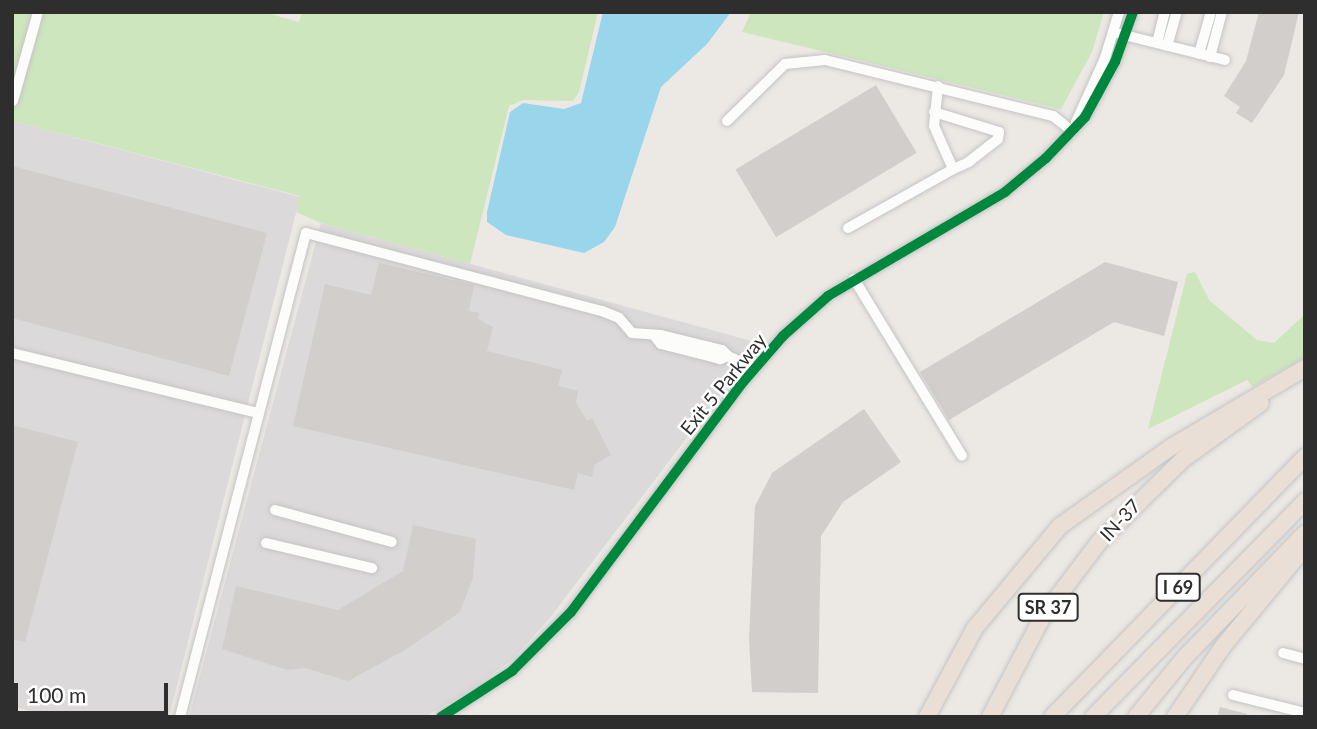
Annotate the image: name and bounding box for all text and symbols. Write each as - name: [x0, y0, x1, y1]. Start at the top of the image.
- street label: Exit 5 Parkway: [675, 329, 771, 439]
- street label: IN-37: [1095, 494, 1145, 546]
- road number: I 69: [1155, 572, 1201, 602]
- road number: SR 37: [1016, 592, 1080, 622]
- scale bar: [18, 670, 172, 714]
- text: 100 m: [27, 682, 86, 707]

